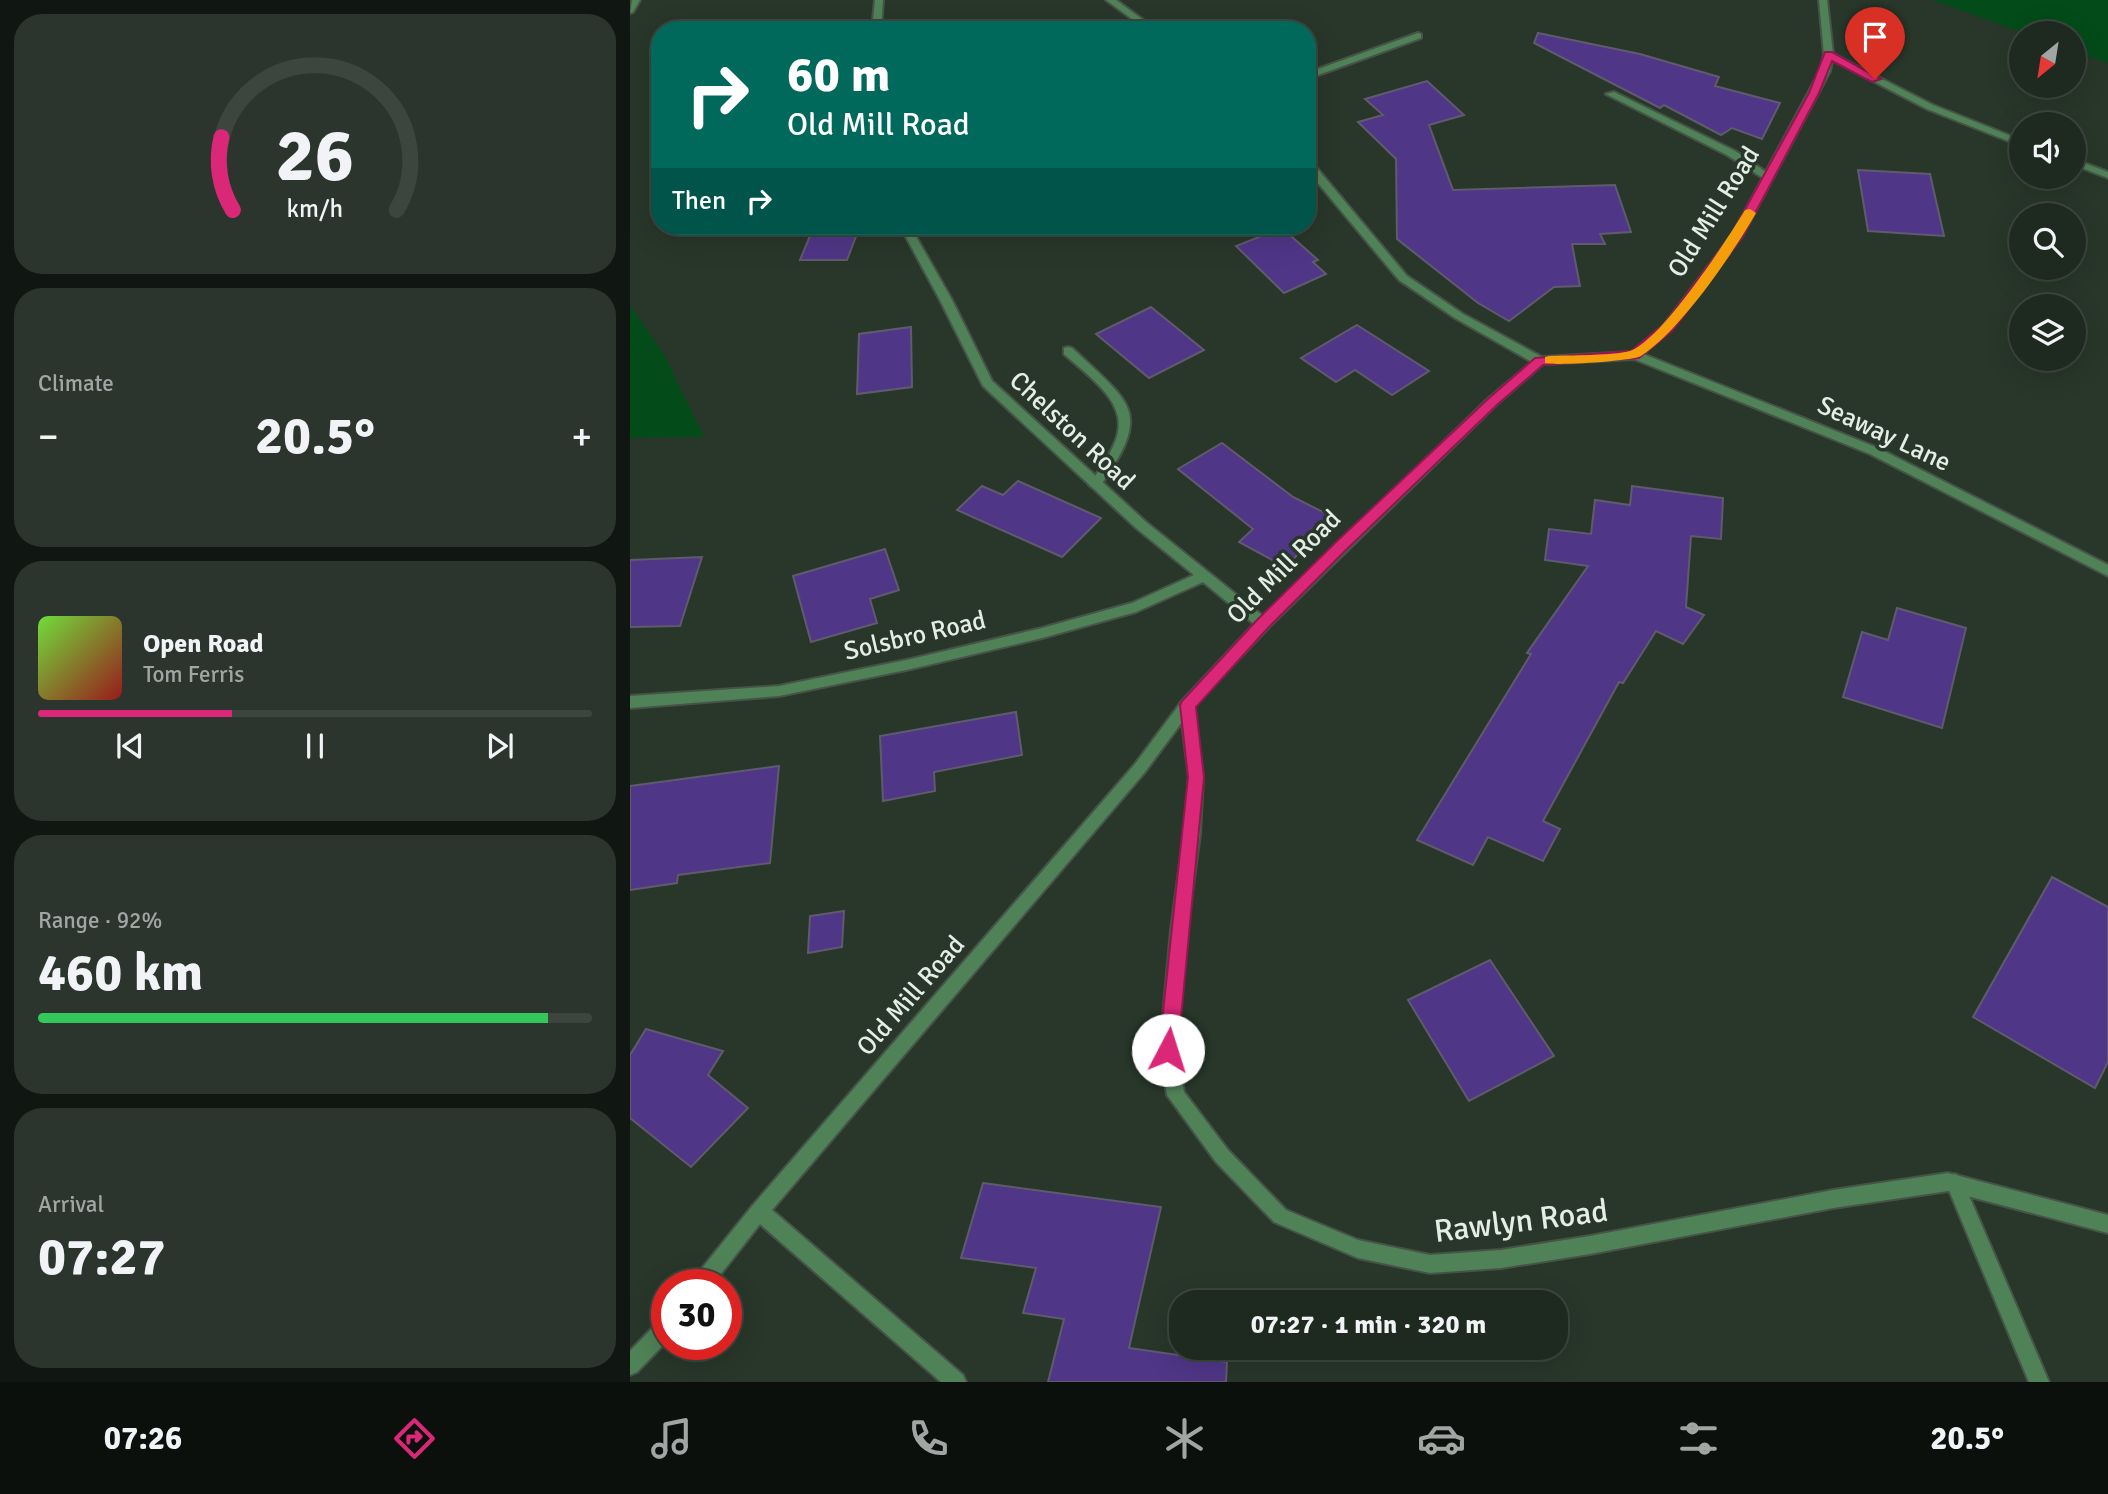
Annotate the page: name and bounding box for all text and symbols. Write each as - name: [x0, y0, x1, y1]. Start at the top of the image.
- pin: [1845, 7, 1905, 79]
- icon: arrive: [1856, 18, 1894, 56]
- north arrow: [2009, 21, 2086, 98]
- map controls: [2009, 21, 2086, 371]
- text: 60 m: [787, 45, 890, 105]
- icon: right: [672, 49, 763, 140]
- text: Old Mill Road: [787, 105, 970, 144]
- text: 26: [276, 112, 354, 201]
- button: sound: [2009, 112, 2086, 189]
- street label: Old Mill Road: [1661, 141, 1767, 283]
- icon: right: [740, 182, 778, 220]
- text: Then: [672, 185, 726, 217]
- text: km/h: [287, 193, 343, 224]
- button: search: [2009, 203, 2086, 280]
- button: layers: [2009, 294, 2086, 371]
- street label: Chelston Road: [1003, 365, 1141, 497]
- text: Climate: [38, 369, 114, 398]
- street label: Seaway Lane: [1812, 389, 1956, 479]
- text: 20.5°: [255, 404, 375, 468]
- text: −: [38, 413, 59, 460]
- text: +: [571, 413, 592, 460]
- street label: Old Mill Road: [1220, 503, 1348, 631]
- street label: Solsbro Road: [841, 604, 989, 668]
- text: Open Road: [143, 628, 264, 660]
- text: Tom Ferris: [143, 660, 244, 689]
- icon: previous: [111, 727, 149, 765]
- icon: pause: [296, 727, 334, 765]
- icon: next: [481, 727, 519, 765]
- text: Range · 92%: [38, 906, 162, 935]
- street label: Old Mill Road: [850, 929, 972, 1063]
- text: 460 km: [38, 941, 203, 1005]
- position arrow: [1131, 1013, 1205, 1087]
- text: Arrival: [38, 1190, 104, 1219]
- street label: Rawlyn Road: [1432, 1191, 1610, 1251]
- text: 07:27: [38, 1225, 166, 1289]
- speed limit sign: 30: [651, 1269, 742, 1360]
- text: 07:27 · 1 min · 320 m: [1251, 1309, 1486, 1341]
- icon: directions: [390, 1414, 439, 1463]
- icon: music: [647, 1414, 696, 1463]
- icon: phone: [904, 1414, 953, 1463]
- icon: climate: [1160, 1414, 1209, 1463]
- icon: car: [1417, 1414, 1466, 1463]
- icon: filters: [1674, 1414, 1723, 1463]
- text: 07:26: [104, 1419, 182, 1458]
- text: 20.5°: [1930, 1419, 2004, 1458]

